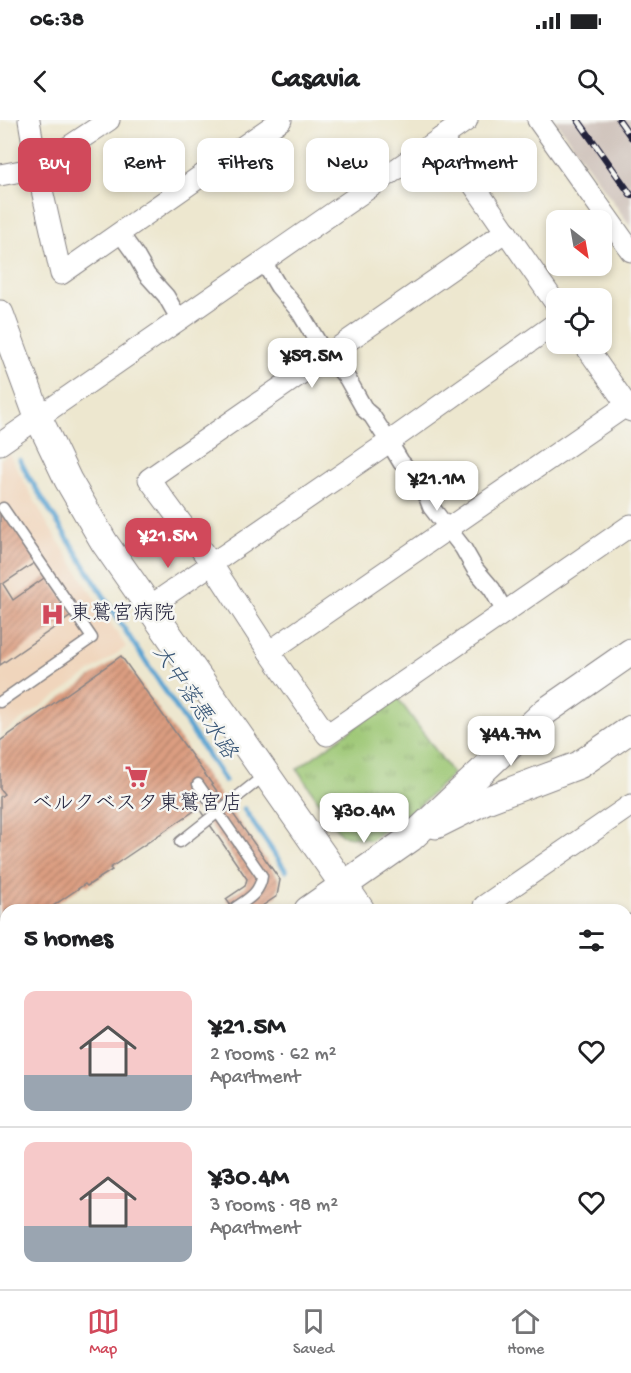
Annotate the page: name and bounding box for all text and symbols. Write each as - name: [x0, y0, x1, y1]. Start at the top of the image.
- text: 06:38: [30, 8, 84, 34]
- icon: back: [24, 65, 57, 98]
- text: Casavia: [272, 65, 359, 97]
- icon: search: [574, 65, 607, 98]
- chip: Buy: [18, 138, 91, 192]
- chip: Rent: [103, 138, 185, 192]
- chip: Filters: [197, 138, 294, 192]
- chip: New: [306, 138, 389, 192]
- chip: Apartment: [401, 138, 537, 192]
- north arrow: [546, 210, 612, 276]
- map controls: [546, 210, 612, 354]
- button: locate: [546, 288, 612, 354]
- pin: ¥59.5M: [263, 338, 361, 389]
- text: ¥59.5M: [282, 346, 342, 369]
- pin: ¥21.1M: [388, 461, 486, 512]
- text: ¥21.1M: [409, 469, 465, 492]
- pin: ¥21.5M: [119, 518, 217, 569]
- text: ¥21.5M: [139, 526, 197, 549]
- place label: 東鷲宮病院: [70, 601, 175, 628]
- hospital icon: 東鷲宮病院: [39, 602, 65, 628]
- water label: 大中落悪水路: [145, 640, 243, 767]
- pin: ¥44.7M: [462, 716, 560, 767]
- text: ¥44.7M: [482, 724, 540, 747]
- supermarket icon: ベルクベスタ東鷲宮店: [124, 764, 150, 790]
- place label: ベルクベスタ東鷲宮店: [32, 791, 242, 818]
- pin: ¥30.4M: [315, 793, 413, 844]
- text: ¥30.4M: [334, 801, 394, 824]
- icon: filters: [575, 924, 608, 957]
- text: 5 homes: [24, 925, 113, 956]
- text: ¥21.5M: [210, 1013, 285, 1044]
- icon: home: [72, 1015, 144, 1087]
- icon: heart: [575, 1035, 608, 1068]
- text: 2 rooms · 62 m²: [210, 1044, 337, 1067]
- text: Apartment: [210, 1067, 300, 1090]
- text: ¥30.4M: [210, 1164, 289, 1195]
- icon: home: [72, 1166, 144, 1238]
- icon: heart: [575, 1186, 608, 1219]
- text: 3 rooms · 98 m²: [210, 1195, 338, 1218]
- text: Apartment: [210, 1218, 300, 1241]
- tab: Map: [87, 1305, 120, 1360]
- tab: Saved: [293, 1305, 334, 1360]
- tab: Home: [507, 1305, 544, 1360]

